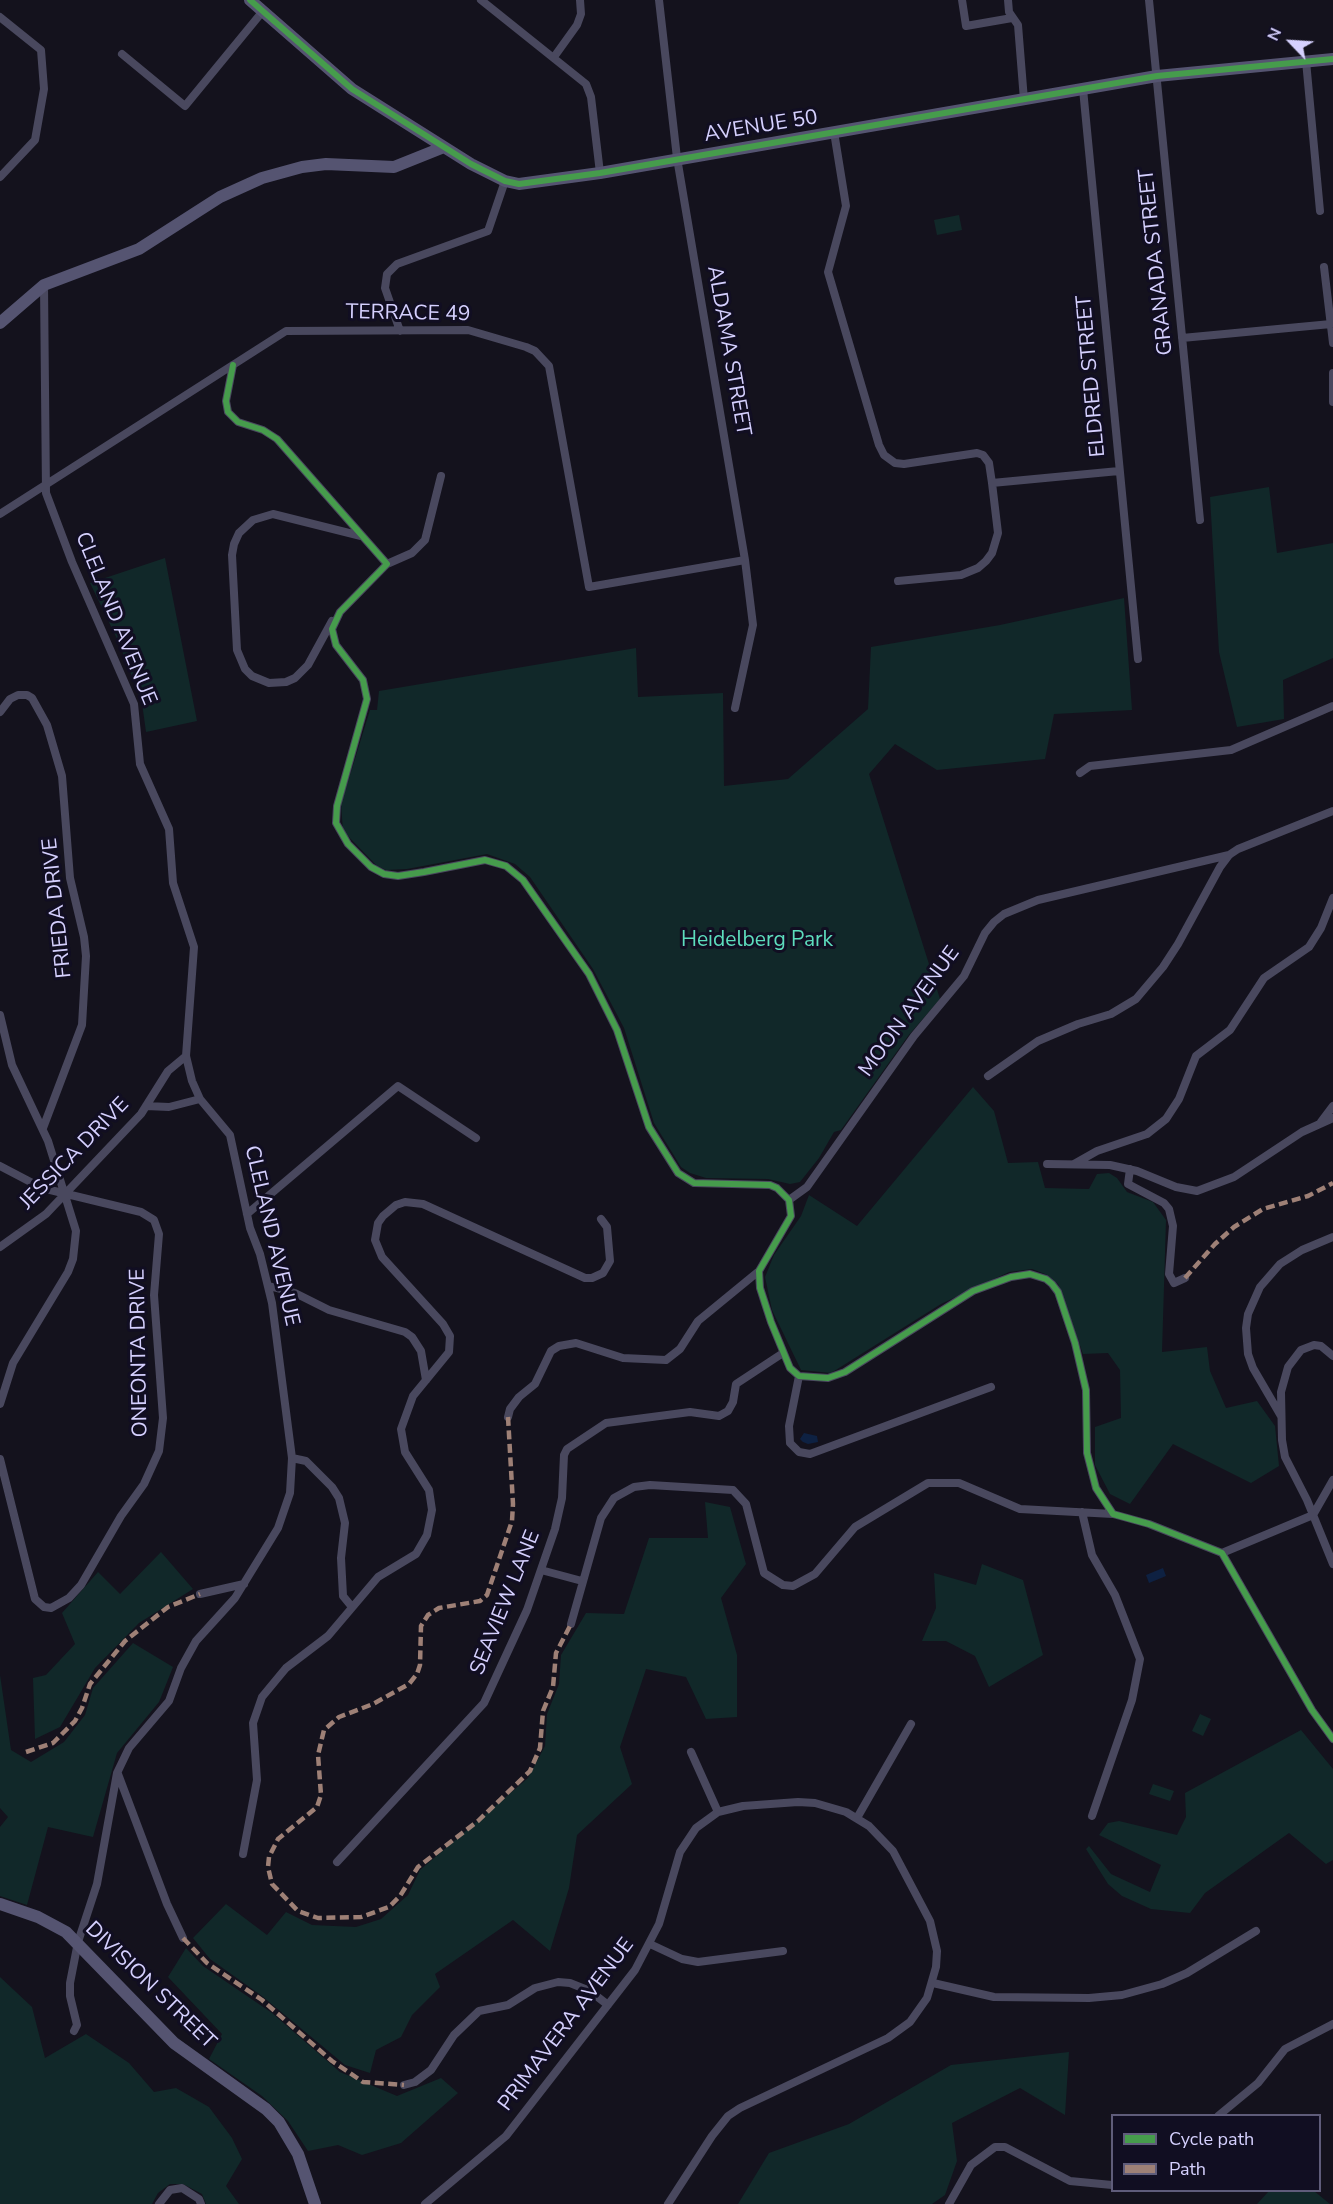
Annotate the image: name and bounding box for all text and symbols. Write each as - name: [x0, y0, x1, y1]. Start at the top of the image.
- north arrow: [1261, 12, 1321, 72]
- text: N: [1262, 24, 1287, 44]
- street label: AVENUE 50: [702, 106, 820, 148]
- street label: GRANADA STREET: [1135, 168, 1179, 356]
- street label: ALDAMA STREET: [701, 264, 755, 438]
- street label: ELDRED STREET: [1072, 294, 1112, 458]
- street label: TERRACE 49: [345, 300, 471, 328]
- street label: CLELAND AVENUE: [69, 529, 161, 709]
- street label: FRIEDA DRIVE: [38, 837, 78, 979]
- park label: Heidelberg Park: [681, 928, 833, 954]
- street label: MOON AVENUE: [854, 942, 966, 1082]
- street label: JESSICA DRIVE: [15, 1093, 135, 1215]
- street label: CLELAND AVENUE: [238, 1143, 304, 1329]
- street label: ONEONTA DRIVE: [126, 1268, 154, 1438]
- street label: SEAVIEW LANE: [466, 1527, 546, 1679]
- street label: DIVISION STREET: [79, 1917, 221, 2055]
- street label: PRIMAVERA AVENUE: [494, 1934, 640, 2116]
- legend: [1111, 2114, 1321, 2192]
- text: Cycle path: [1169, 2127, 1254, 2151]
- text: Path: [1169, 2157, 1206, 2181]

